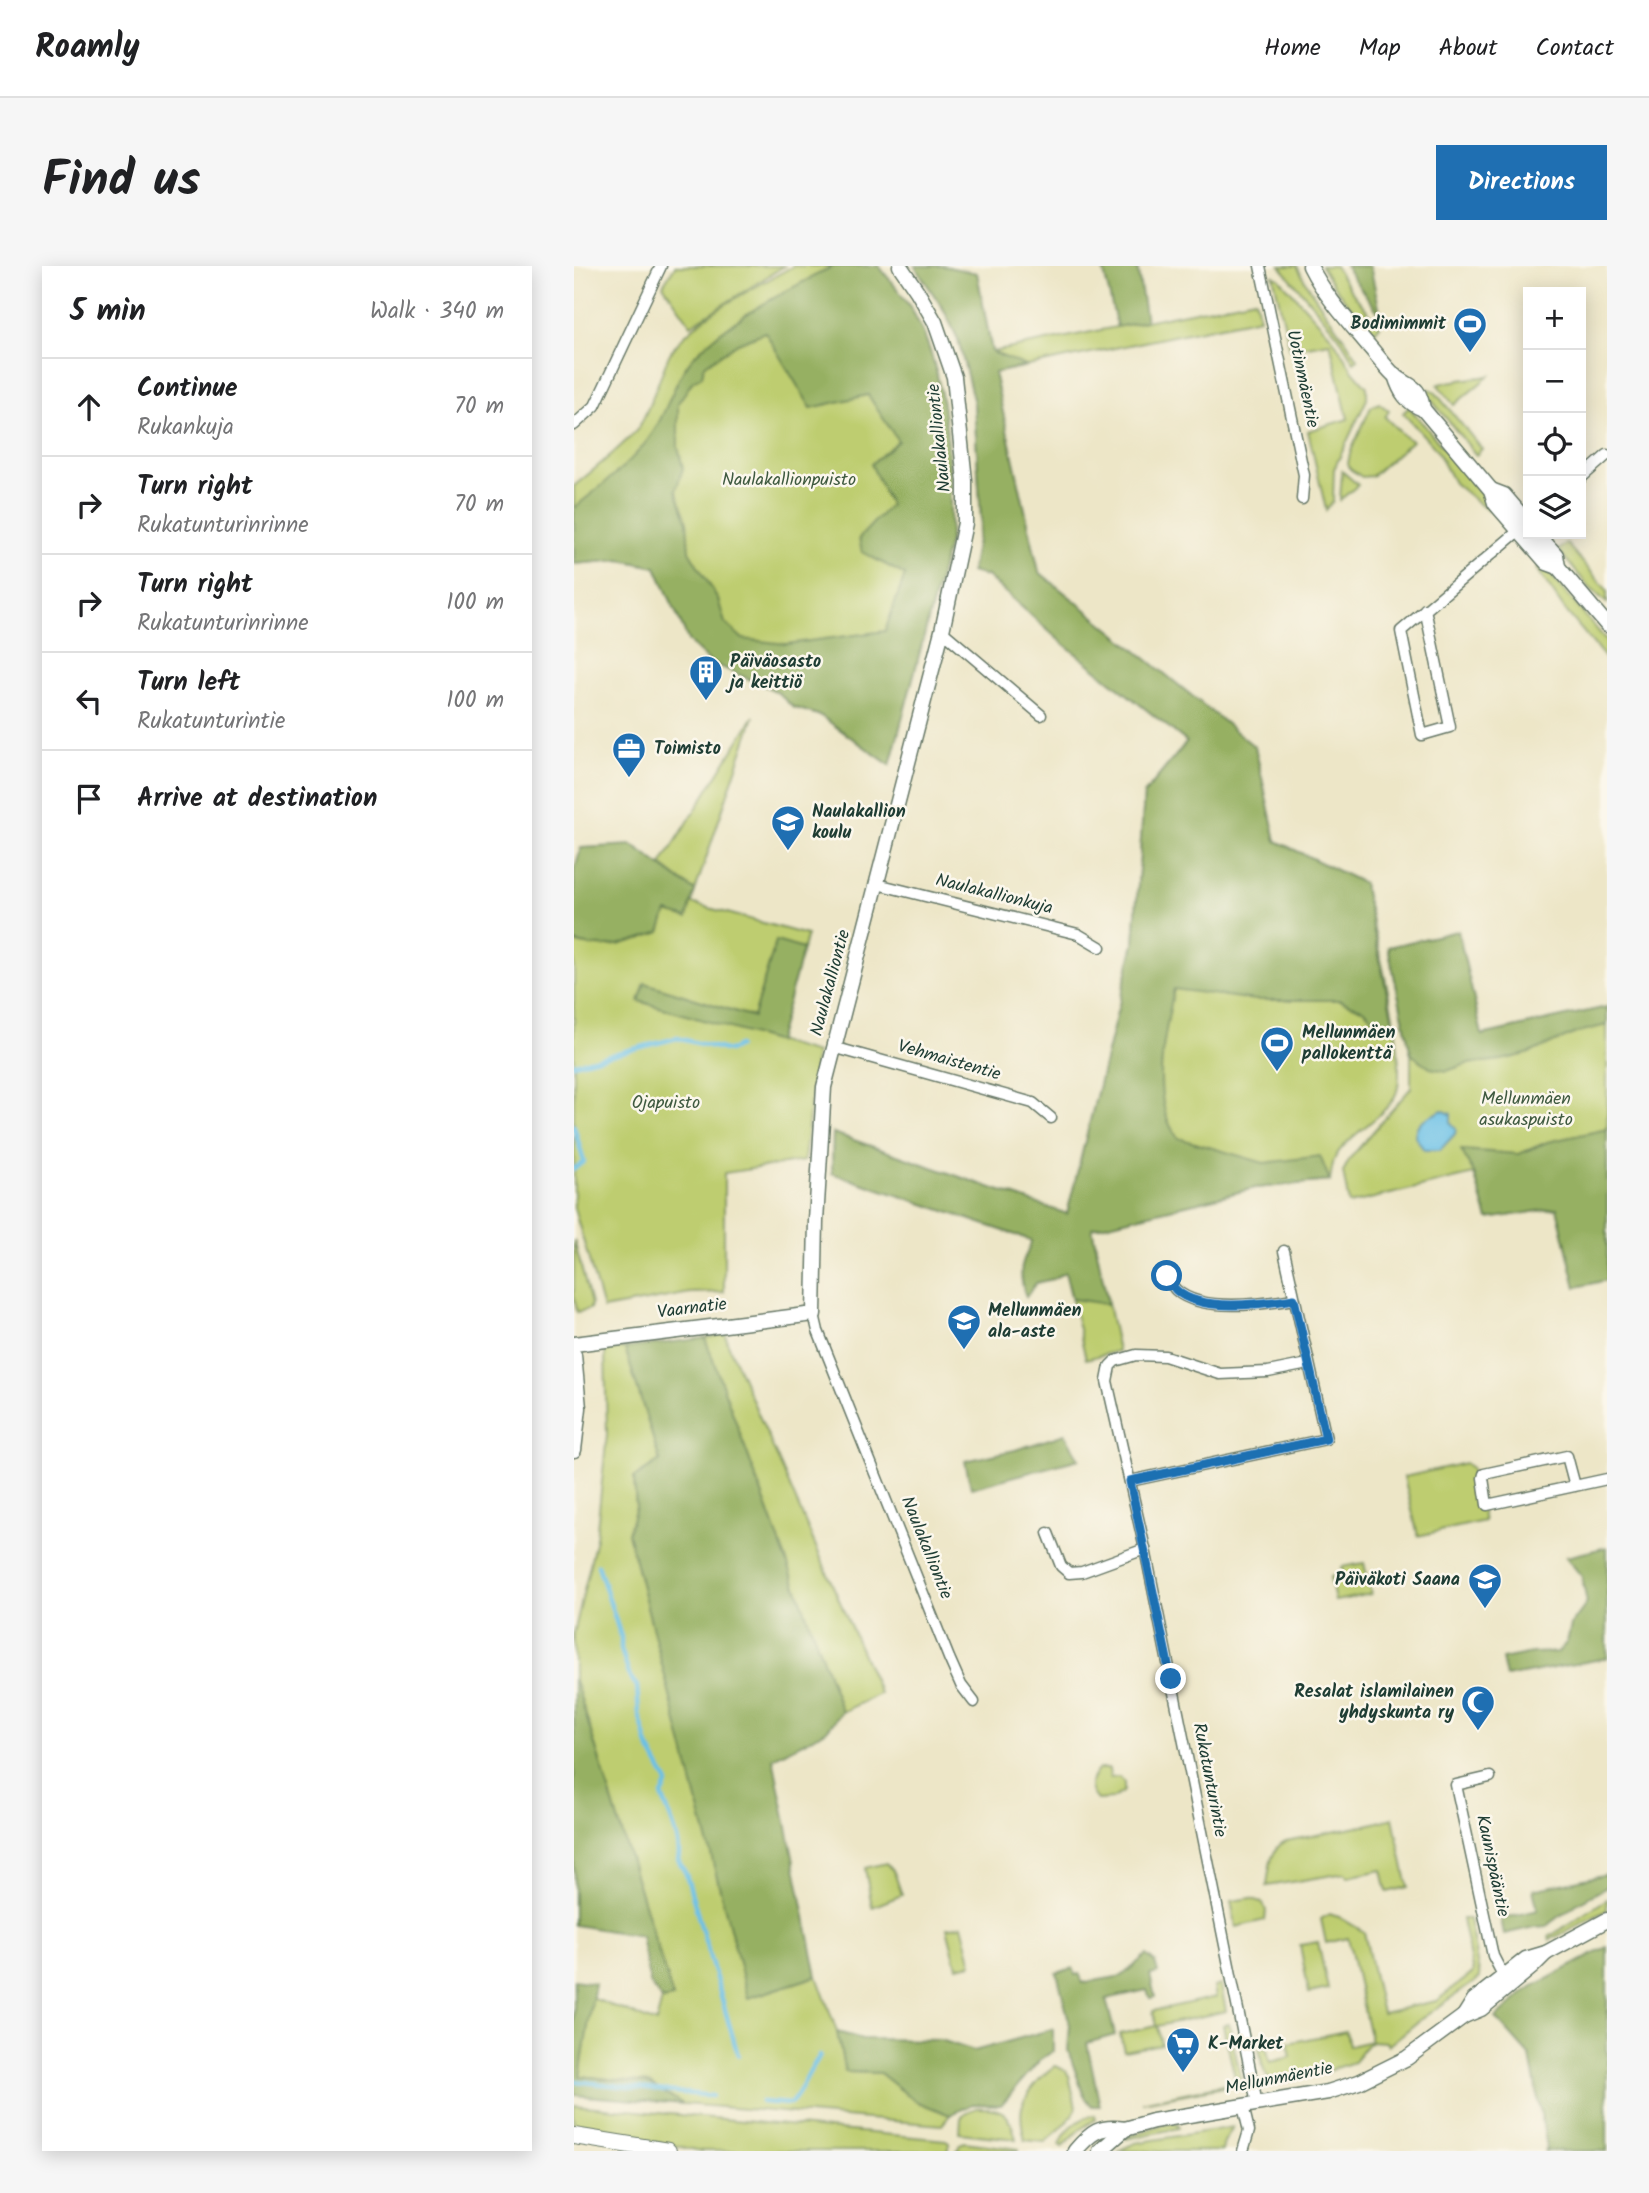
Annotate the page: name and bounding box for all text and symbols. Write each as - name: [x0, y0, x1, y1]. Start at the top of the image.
- text: Roamly: [35, 22, 140, 75]
- text: Home: [1264, 29, 1321, 68]
- text: Map: [1359, 29, 1401, 68]
- text: About: [1439, 29, 1497, 68]
- text: Contact: [1535, 29, 1614, 68]
- text: Find us: [42, 143, 200, 221]
- button: Directions: [1436, 145, 1607, 220]
- map controls: [1523, 287, 1586, 539]
- button: +: [1523, 287, 1586, 350]
- text: 5 min: [70, 288, 146, 336]
- text: Walk · 340 m: [370, 294, 504, 330]
- sports icon: Bodimimmit: [1451, 305, 1489, 354]
- place label: Bodimimmit: [1350, 310, 1447, 339]
- street label: Uotinmäentie: [1277, 327, 1327, 431]
- button: −: [1523, 350, 1586, 413]
- text: Continue: [137, 368, 238, 410]
- street label: Naulakalliontie: [920, 382, 960, 494]
- icon: ahead: [70, 388, 108, 426]
- text: 70 m: [454, 389, 504, 425]
- text: Rukankuja: [137, 410, 234, 446]
- button: locate: [1523, 413, 1586, 476]
- text: Turn right: [137, 466, 253, 508]
- park label: Naulakallionpuisto: [722, 466, 856, 495]
- button: layers: [1523, 476, 1586, 539]
- icon: right: [70, 486, 108, 524]
- text: 70 m: [454, 487, 504, 523]
- text: Rukatunturinrinne: [137, 508, 309, 544]
- text: Turn right: [137, 564, 253, 606]
- icon: right: [70, 584, 108, 622]
- text: 100 m: [446, 585, 504, 621]
- text: Rukatunturinrinne: [137, 606, 309, 642]
- place label: Päiväosasto ja keittiö: [725, 648, 821, 698]
- building icon: Päiväosasto ja keittiö: [687, 653, 725, 702]
- text: Turn left: [137, 662, 240, 704]
- icon: left: [70, 682, 108, 720]
- text: 100 m: [446, 683, 504, 719]
- text: Rukatunturintie: [137, 704, 285, 740]
- office icon: Toimisto: [610, 730, 648, 779]
- place label: Toimisto: [654, 735, 721, 764]
- text: Arrive at destination: [137, 778, 377, 820]
- icon: arrive: [70, 780, 108, 818]
- place label: Naulakallion koulu: [812, 798, 906, 848]
- school or university icon: Naulakallion koulu: [769, 803, 807, 852]
- street label: Naulakallionkuja: [932, 866, 1056, 924]
- street label: Naulakalliontie: [803, 926, 859, 1040]
- place label: Mellunmäen pallokenttä: [1301, 1019, 1396, 1069]
- sports icon: Mellunmäen pallokenttä: [1258, 1024, 1296, 1073]
- street label: Vehmaistentie: [894, 1032, 1004, 1090]
- park label: Mellunmäen asukaspuisto: [1479, 1085, 1573, 1135]
- park label: Ojapuisto: [632, 1089, 700, 1118]
- route start: [1151, 1260, 1182, 1291]
- street label: Vaarnatie: [656, 1290, 728, 1328]
- place label: Mellunmäen ala-aste: [988, 1297, 1082, 1347]
- school or university icon: Mellunmäen ala-aste: [945, 1302, 983, 1351]
- street label: Naulakalliontie: [892, 1492, 960, 1604]
- school or university icon: Päiväkoti Saana: [1466, 1561, 1504, 1610]
- place label: Päiväkoti Saana: [1335, 1566, 1460, 1595]
- route end: [1155, 1663, 1186, 1694]
- place label: Resalat islamilainen yhdyskunta ry: [1294, 1678, 1455, 1728]
- mosque icon: Resalat islamilainen yhdyskunta ry: [1459, 1683, 1497, 1732]
- street label: Rukatunturintie: [1184, 1720, 1234, 1840]
- street label: Kaunispääntie: [1467, 1812, 1517, 1920]
- supermarket icon: K-Market: [1164, 2025, 1202, 2074]
- place label: K-Market: [1208, 2030, 1284, 2059]
- street label: Mellunmäentie: [1223, 2054, 1335, 2104]

